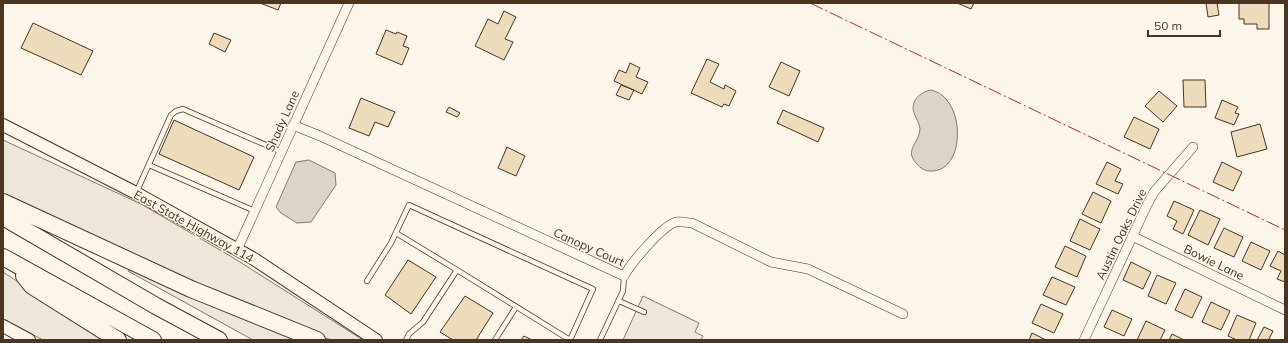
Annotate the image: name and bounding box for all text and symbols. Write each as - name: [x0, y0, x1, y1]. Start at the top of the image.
- scale bar: [1148, 12, 1220, 38]
- text: 50 m: [1154, 18, 1182, 33]
- street label: Shady Lane: [262, 88, 302, 154]
- street label: Austin Oaks Drive: [1092, 186, 1150, 282]
- street label: East State Highway 114: [131, 187, 257, 265]
- street label: Canopy Court: [551, 225, 627, 269]
- street label: Bowie Lane: [1181, 241, 1247, 283]

